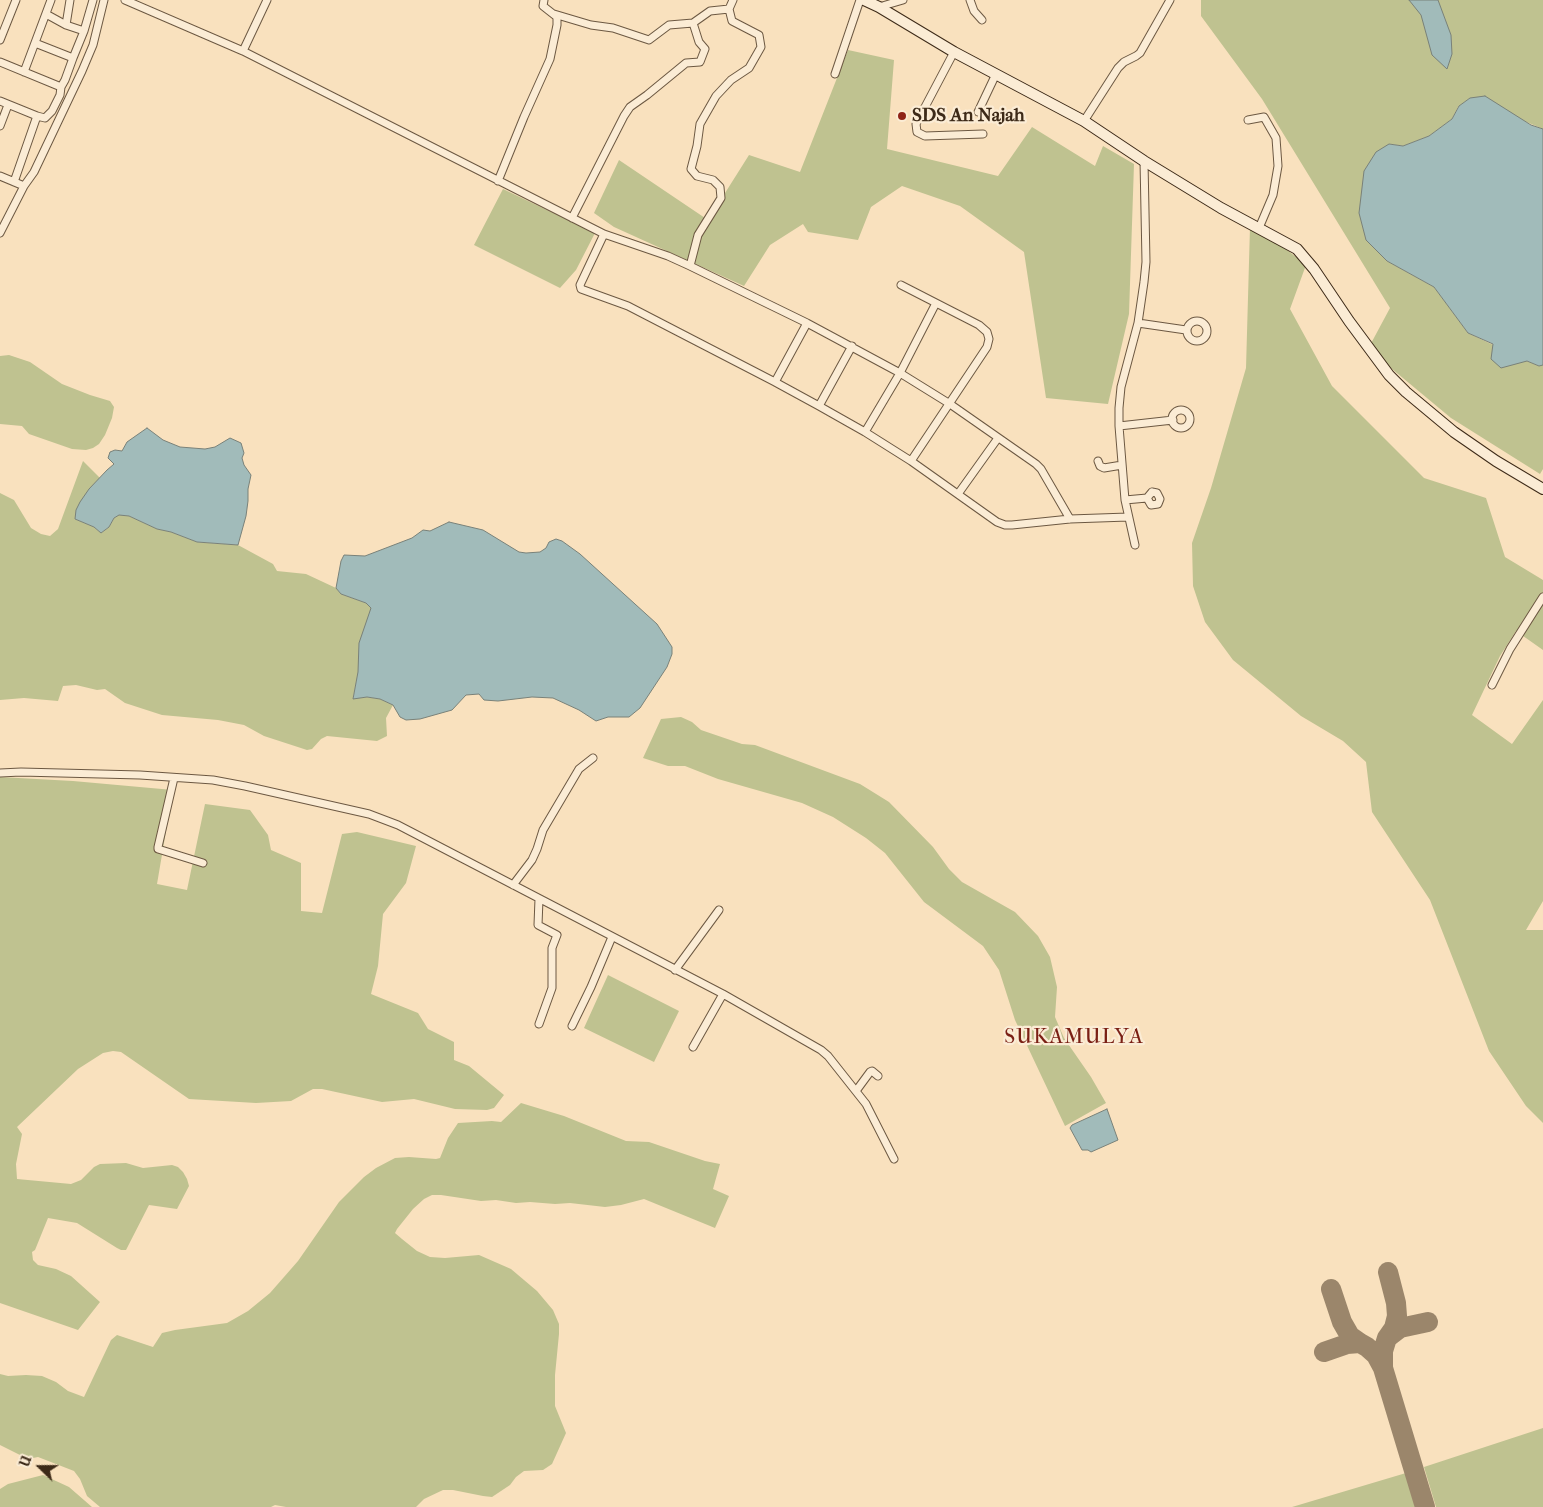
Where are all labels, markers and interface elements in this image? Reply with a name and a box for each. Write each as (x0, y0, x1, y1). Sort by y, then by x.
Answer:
place label: SDS An Najah (912, 105, 1025, 127)
marker: SDS An Najah (896, 110, 908, 122)
district label: SUKAMULYA (1003, 1025, 1145, 1051)
north arrow (15, 1442, 65, 1492)
text: U (16, 1453, 36, 1469)

